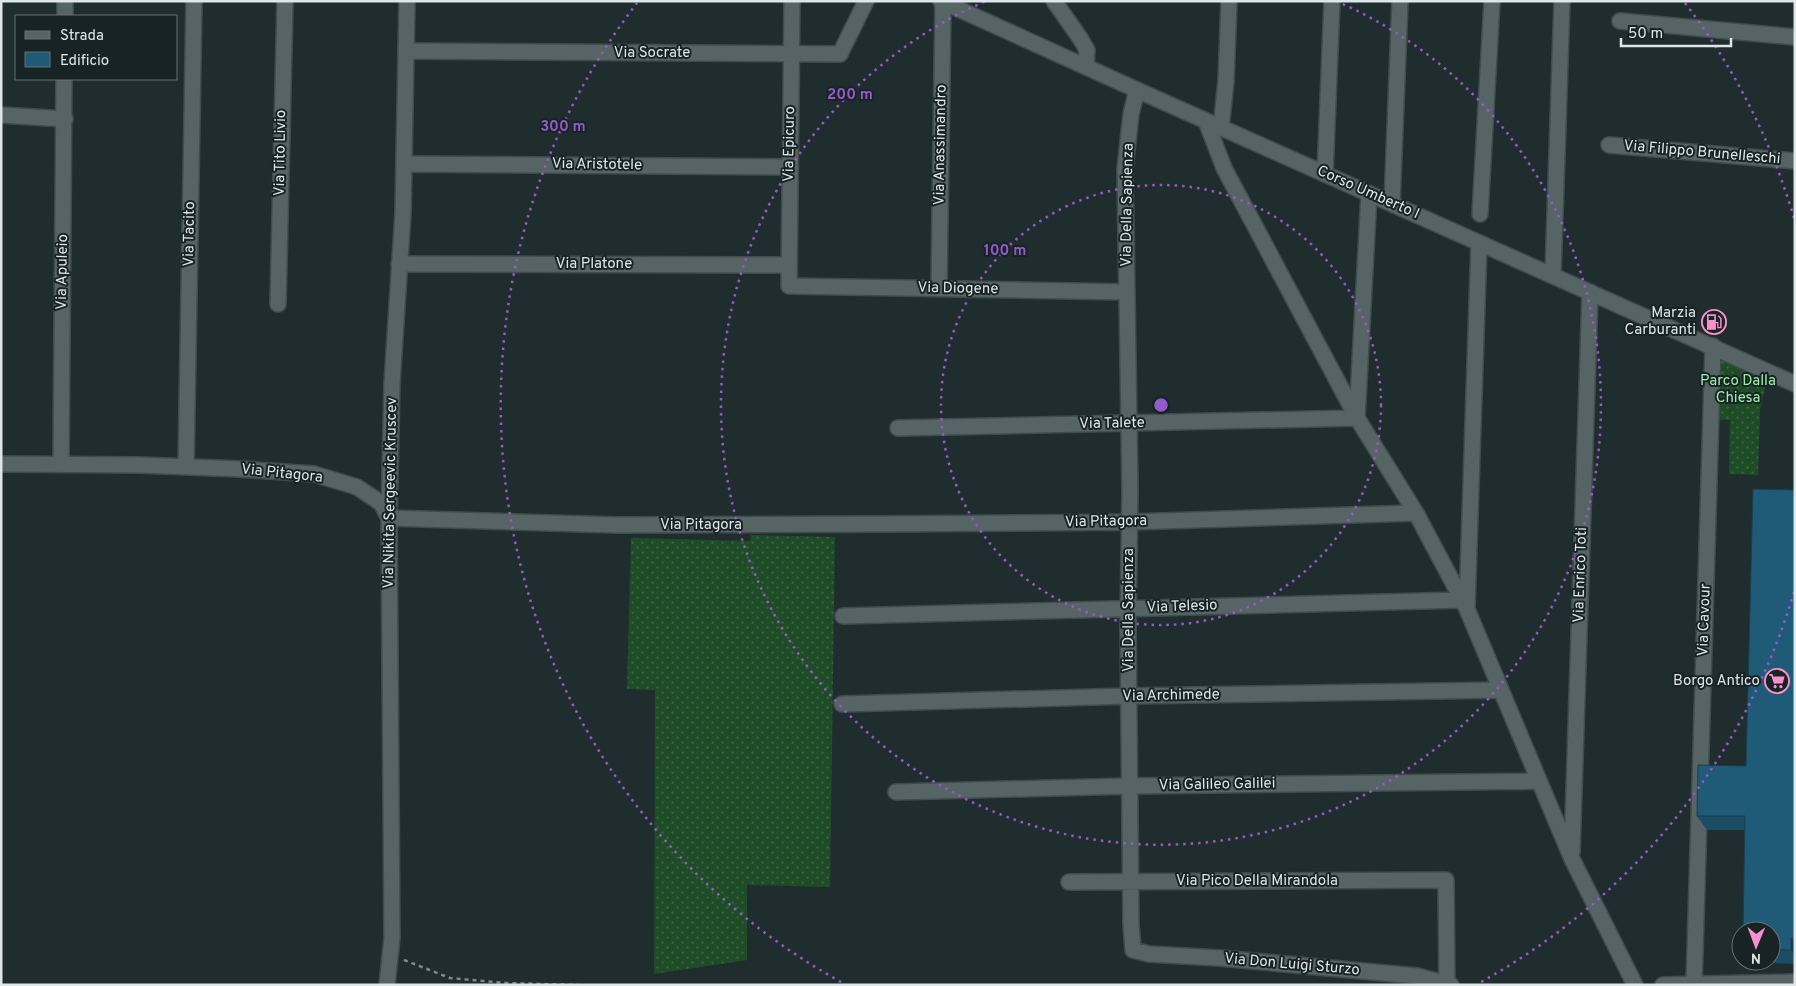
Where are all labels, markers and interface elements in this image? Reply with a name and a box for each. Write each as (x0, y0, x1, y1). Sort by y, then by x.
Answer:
legend (15, 15, 178, 80)
scale bar (1621, 15, 1731, 47)
text: 50 m (1628, 25, 1663, 44)
text: Strada (60, 27, 104, 46)
street label: Via Socrate (614, 44, 690, 63)
text: Edificio (60, 52, 109, 71)
street label: Via Anassimandro (930, 84, 952, 206)
text: 200 m (827, 86, 873, 105)
street label: Via Epicuro (780, 106, 800, 182)
street label: Via Tito Livio (271, 110, 291, 196)
text: 300 m (540, 118, 586, 137)
street label: Via Filippo Brunelleschi (1623, 137, 1781, 169)
street label: Via Della Sapienza (1117, 143, 1139, 267)
street label: Via Aristotele (552, 155, 642, 175)
street label: Corso Umberto I (1314, 162, 1422, 224)
street label: Via Tacito (180, 201, 200, 267)
street label: Via Apuleio (53, 234, 73, 310)
text: 100 m (984, 242, 1026, 261)
street label: Via Platone (556, 255, 632, 274)
street label: Via Diogene (917, 279, 999, 299)
place label: Marzia Carburanti (1624, 304, 1696, 340)
fuel station icon: Marzia Carburanti (1701, 309, 1727, 335)
park label: Parco Dalla Chiesa (1700, 372, 1776, 408)
centre of rings (1152, 396, 1170, 414)
street label: Via Nikita Sergeevic Kruscev (380, 397, 402, 589)
street label: Via Talete (1079, 414, 1145, 434)
street label: Via Pitagora (240, 460, 324, 488)
street label: Via Pitagora (1065, 512, 1147, 532)
street label: Via Pitagora (660, 516, 742, 535)
street label: Via Enrico Toti (1570, 527, 1592, 623)
street label: Via Della Sapienza (1120, 548, 1139, 672)
street label: Via Cavour (1694, 583, 1716, 657)
street label: Via Telesio (1146, 596, 1218, 618)
supermarket icon: Borgo Antico (1764, 668, 1790, 694)
place label: Borgo Antico (1673, 672, 1760, 691)
street label: Via Archimede (1122, 686, 1220, 706)
street label: Via Galileo Galilei (1158, 774, 1276, 796)
street label: Via Pico Della Mirandola (1176, 872, 1338, 891)
north arrow (1731, 921, 1781, 971)
text: N (1751, 949, 1761, 966)
street label: Via Don Luigi Sturzo (1223, 950, 1361, 980)

